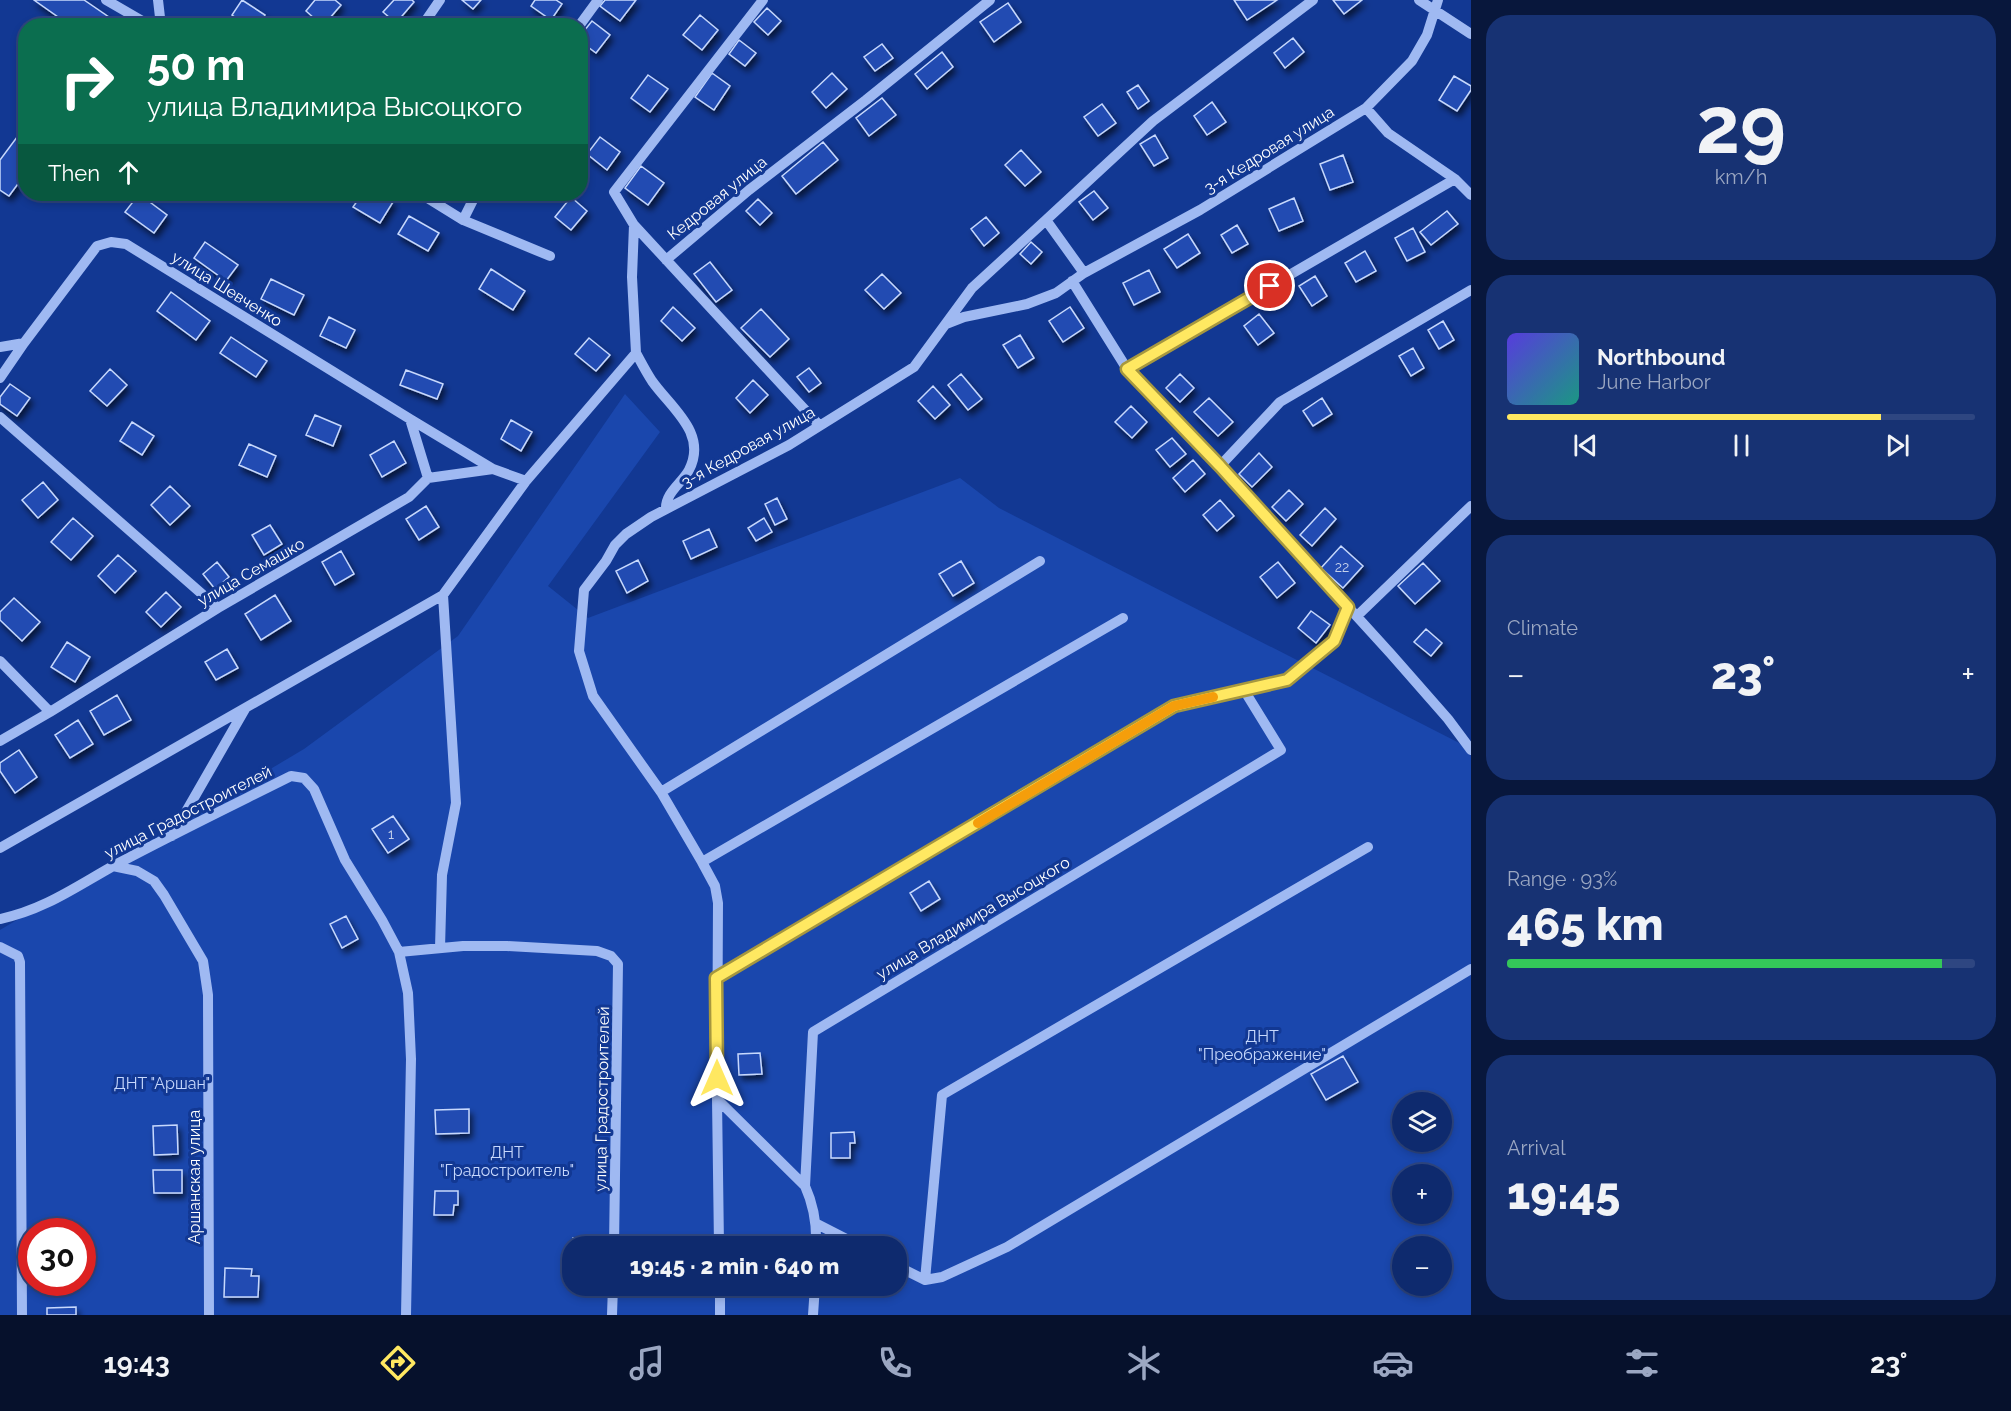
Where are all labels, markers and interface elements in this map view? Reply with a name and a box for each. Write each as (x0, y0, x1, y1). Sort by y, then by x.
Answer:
text: 50 m (147, 41, 245, 90)
icon: right (48, 42, 126, 120)
text: 29 (1696, 80, 1786, 171)
text: улица Владимира Высоцкого (147, 91, 522, 122)
street label: 3-я Кедровая улица (1200, 102, 1338, 198)
street label: Кедровая улица (664, 152, 770, 244)
icon: ahead (112, 156, 145, 189)
text: Then (48, 160, 100, 186)
text: km/h (1715, 165, 1767, 189)
street label: улица Шевченко (168, 247, 286, 331)
pin (1244, 260, 1295, 311)
icon: arrive (1253, 269, 1286, 302)
text: Northbound (1597, 344, 1726, 370)
text: June Harbor (1597, 370, 1711, 394)
street label: 3-я Кедровая улица (678, 402, 818, 492)
icon: previous (1569, 429, 1602, 462)
icon: pause (1725, 429, 1758, 462)
icon: next (1881, 429, 1914, 462)
street label: улица Семашко (194, 534, 308, 610)
house number: 22 (1335, 559, 1349, 575)
text: Climate (1507, 616, 1578, 640)
text: 23° (1711, 647, 1775, 700)
text: − (1507, 655, 1525, 694)
text: + (1961, 655, 1975, 694)
street label: улица Градостроителей (101, 761, 275, 863)
house number: 1 (388, 826, 394, 842)
street label: улица Владимира Высоцкого (873, 853, 1073, 983)
text: Range · 93% (1507, 867, 1617, 891)
text: 465 km (1507, 898, 1664, 951)
street label: улица Градостроителей (591, 1006, 613, 1192)
park label: ДНТ "Преображение" (1198, 1027, 1326, 1064)
position arrow (685, 1046, 749, 1110)
park label: ДНТ "Аршан" (114, 1074, 210, 1093)
map controls (1392, 1092, 1452, 1296)
button: layers (1392, 1092, 1452, 1152)
street label: Аршанская улица (185, 1110, 204, 1244)
text: Arrival (1507, 1136, 1566, 1160)
park label: ДНТ "Градостроитель" (440, 1143, 574, 1180)
button: + (1392, 1164, 1452, 1224)
text: 19:45 (1507, 1167, 1620, 1220)
speed limit sign: 30 (18, 1218, 96, 1296)
button: − (1392, 1236, 1452, 1296)
text: 19:45 · 2 min · 640 m (630, 1253, 839, 1279)
icon: directions (377, 1342, 419, 1384)
icon: music (626, 1342, 668, 1384)
icon: phone (874, 1342, 916, 1384)
icon: climate (1123, 1342, 1165, 1384)
icon: car (1372, 1342, 1414, 1384)
icon: filters (1621, 1342, 1663, 1384)
text: 19:43 (103, 1348, 170, 1379)
text: 23° (1870, 1348, 1908, 1379)

